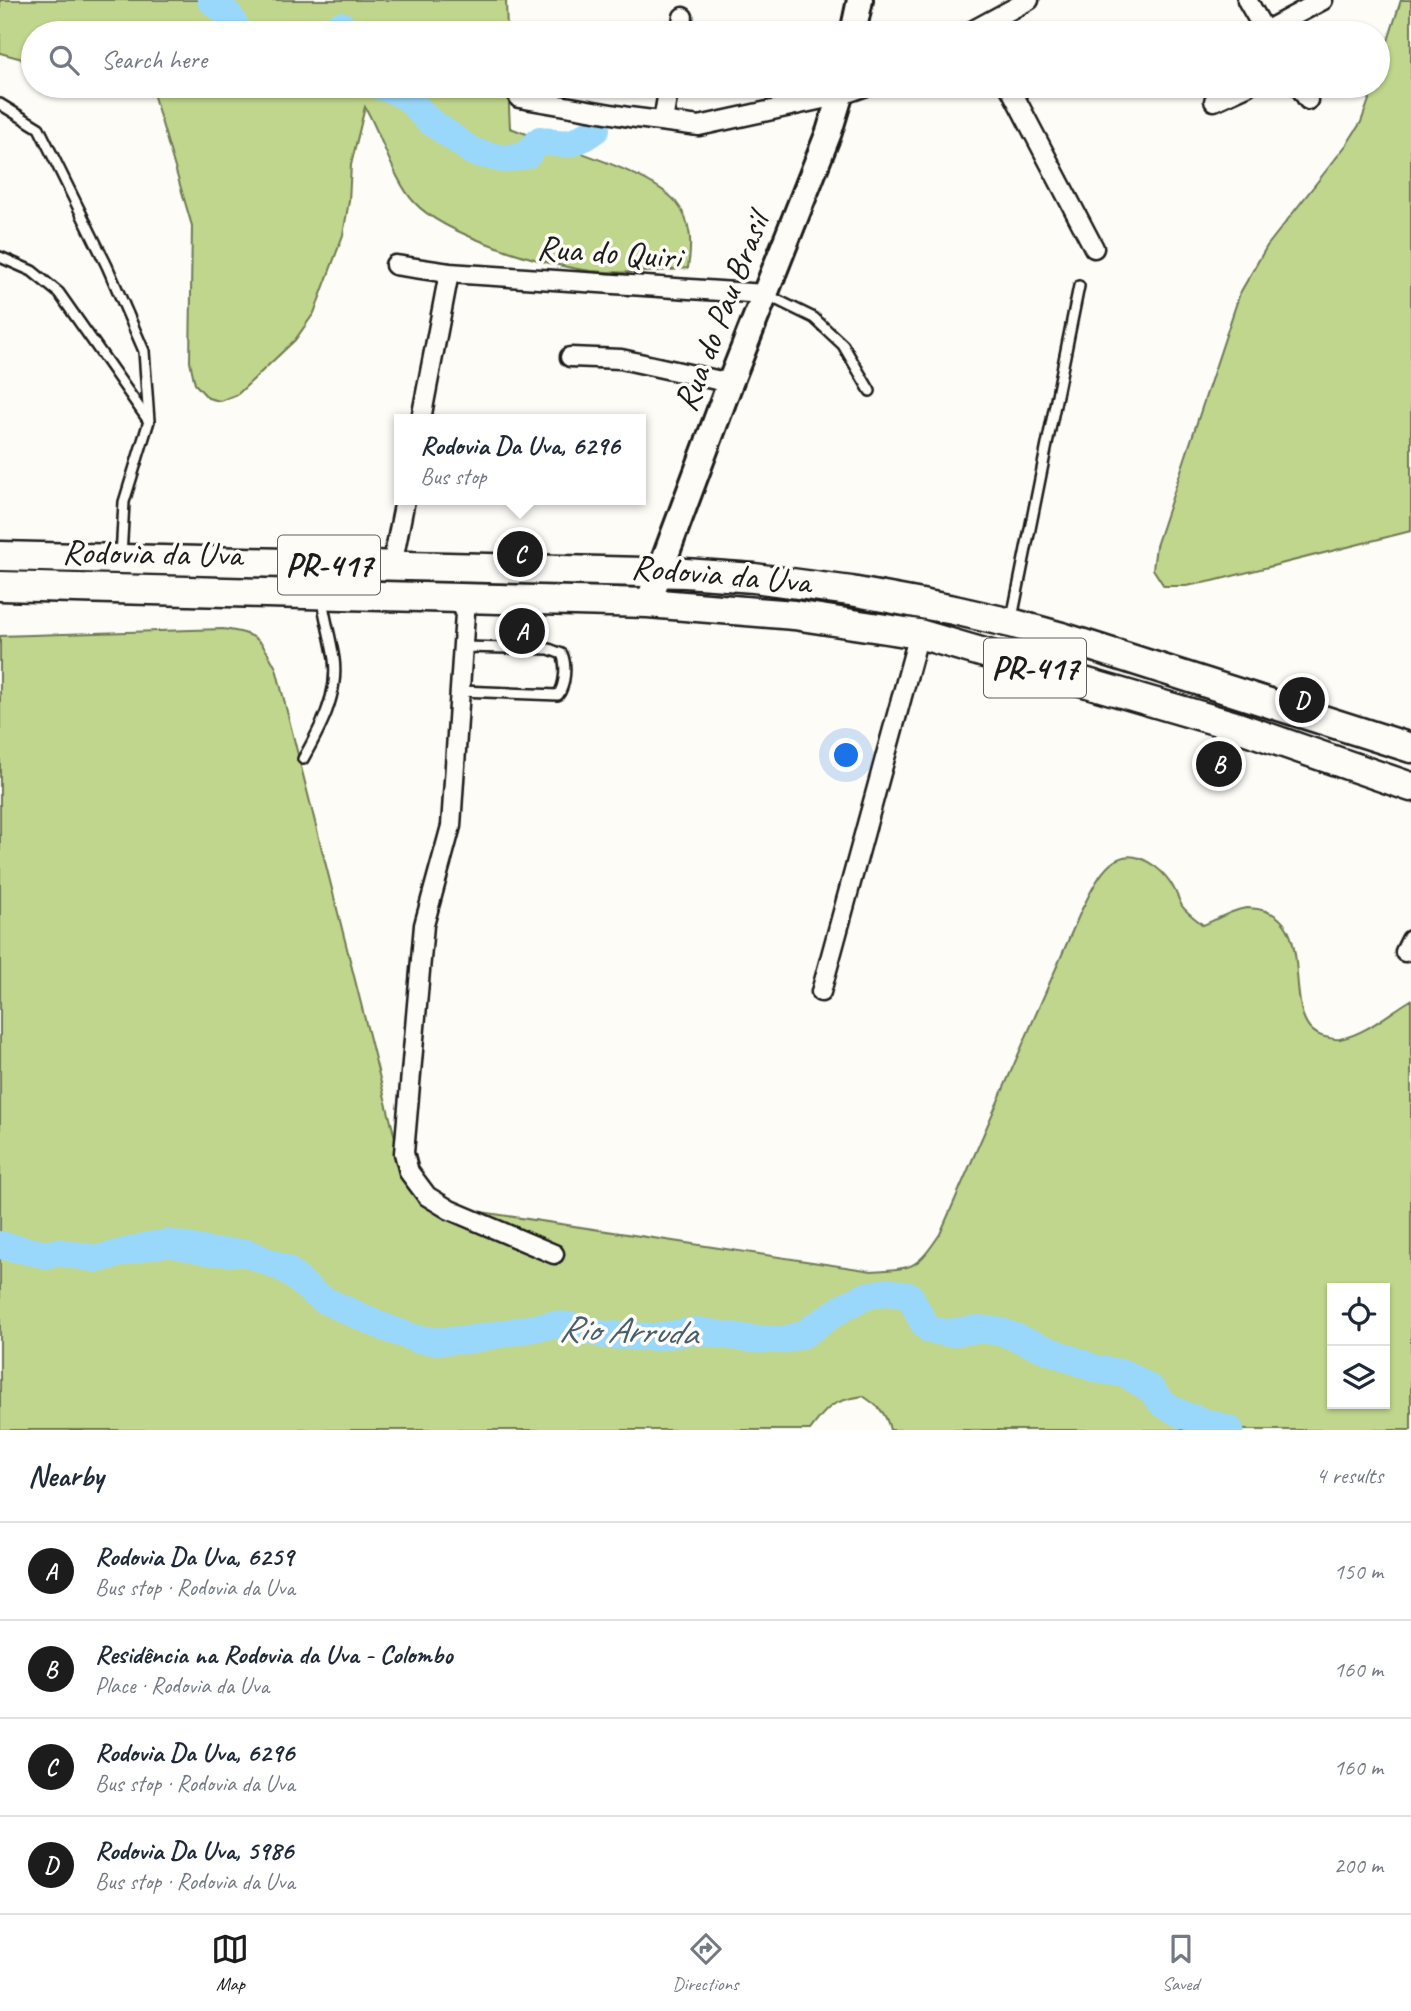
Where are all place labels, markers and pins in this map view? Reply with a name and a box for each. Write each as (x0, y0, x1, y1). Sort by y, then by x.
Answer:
pin: C (497, 528, 543, 580)
pin: A (499, 605, 545, 657)
pin: D (1279, 674, 1325, 726)
pin: B (1196, 738, 1242, 790)

